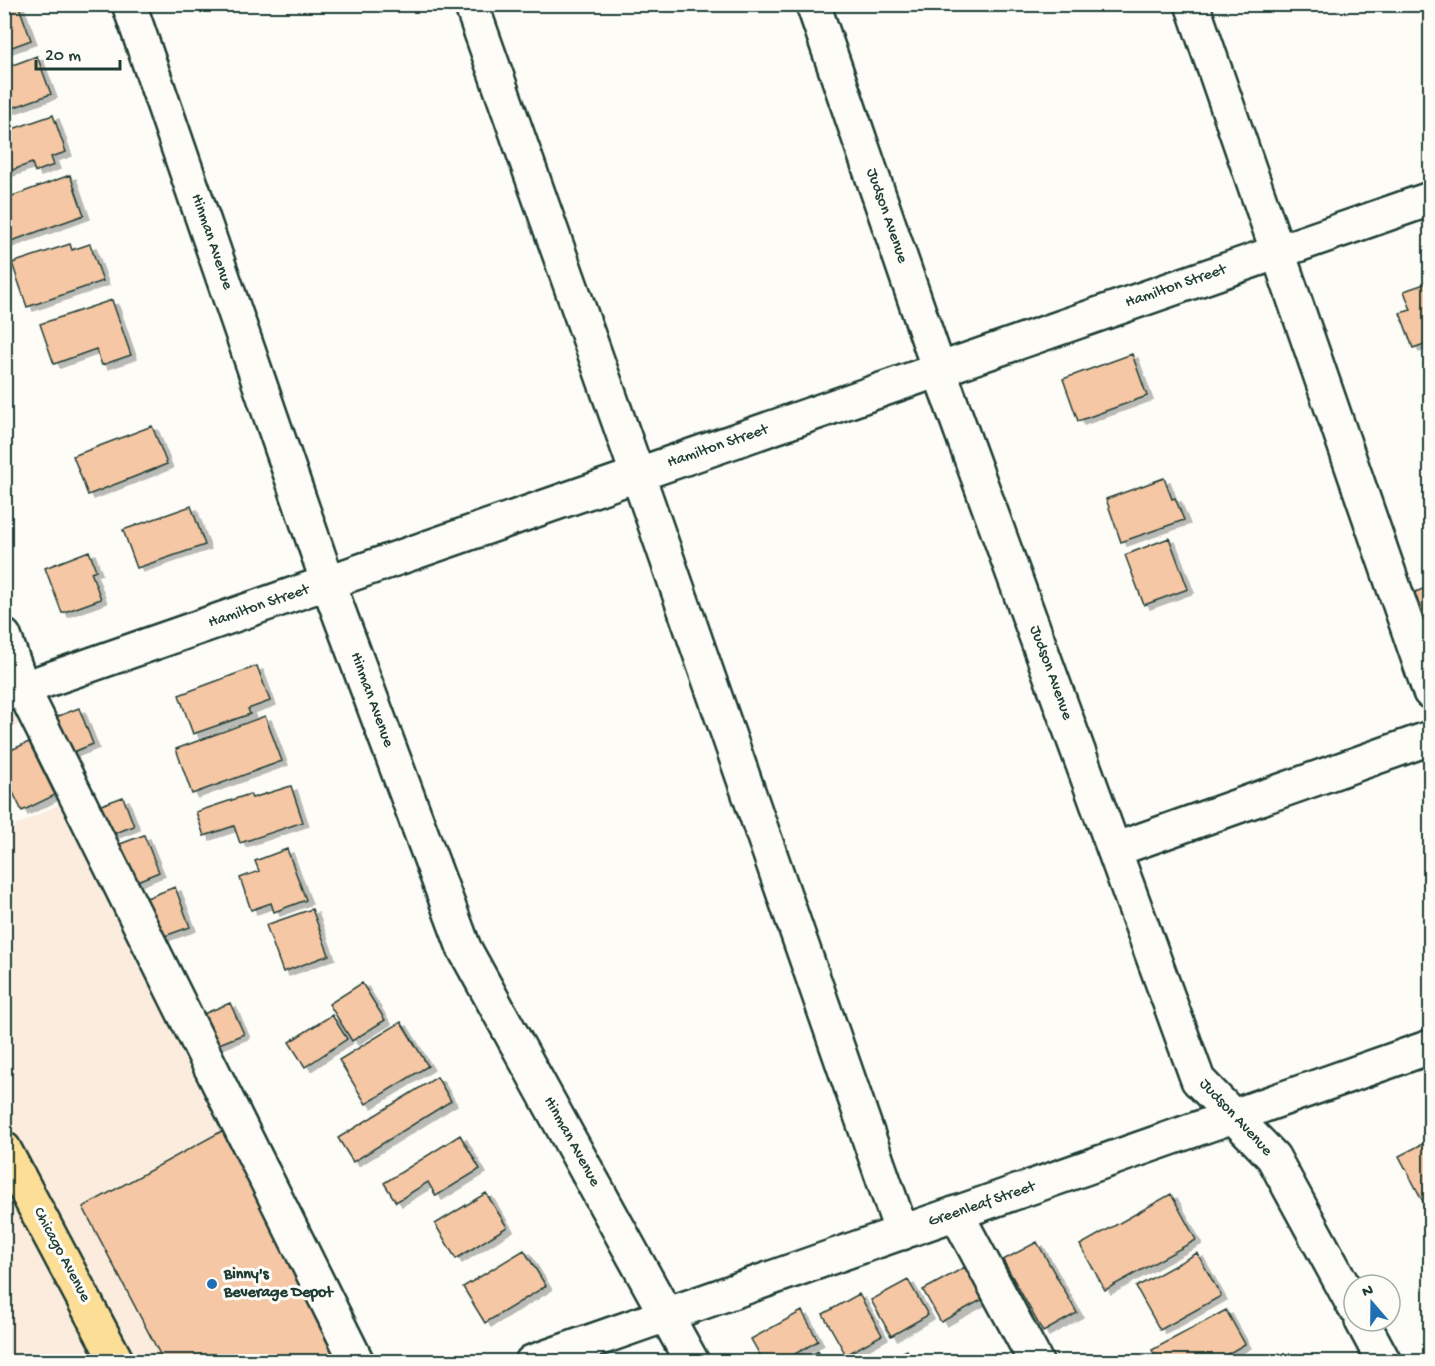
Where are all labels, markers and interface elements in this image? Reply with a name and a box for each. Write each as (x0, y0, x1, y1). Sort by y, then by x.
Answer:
scale bar (36, 33, 120, 71)
text: 20 m (45, 46, 81, 67)
street label: Judson Avenue (861, 166, 911, 267)
street label: Hinman Avenue (186, 192, 236, 293)
street label: Hamilton Street (1123, 260, 1230, 313)
street label: Hamilton Street (665, 420, 772, 473)
street label: Hamilton Street (206, 580, 313, 633)
street label: Judson Avenue (1024, 623, 1076, 723)
street label: Hinman Avenue (345, 650, 397, 751)
street label: Judson Avenue (1194, 1075, 1276, 1161)
street label: Hinman Avenue (538, 1094, 604, 1191)
street label: Greenleaf Street (926, 1177, 1039, 1232)
street label: Chicago Avenue (28, 1204, 94, 1306)
place label: Binny's Beverage Depot (223, 1266, 334, 1303)
north arrow (1342, 1273, 1402, 1333)
marker: Binny's Beverage Depot (205, 1277, 219, 1291)
text: N (1360, 1281, 1377, 1303)

